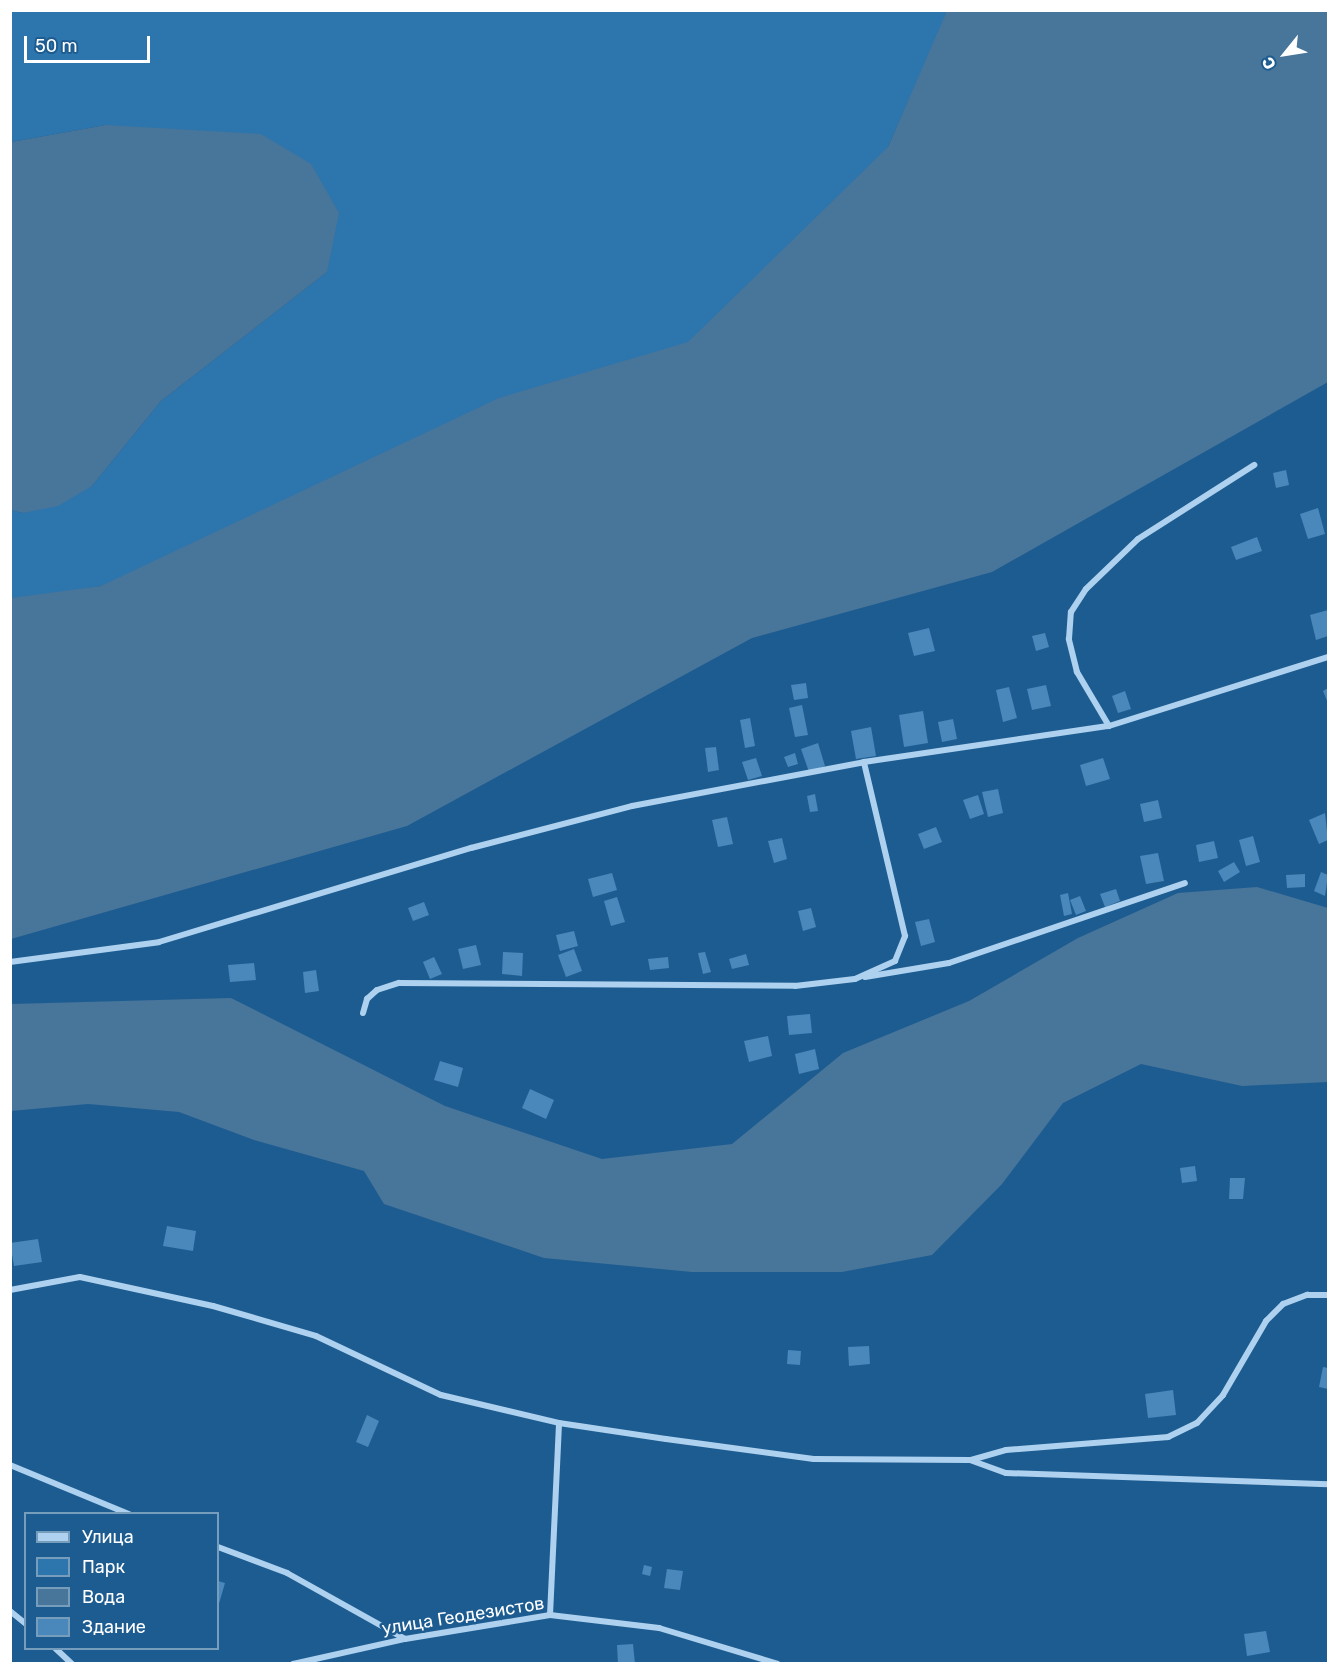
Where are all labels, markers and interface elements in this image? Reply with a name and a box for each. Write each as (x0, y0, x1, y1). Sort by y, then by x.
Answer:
scale bar (27, 24, 153, 62)
north arrow (1255, 24, 1315, 84)
text: 50 m (35, 35, 78, 57)
text: С (1258, 54, 1280, 73)
legend (24, 1512, 219, 1650)
text: Улица (82, 1526, 134, 1548)
text: Парк (82, 1556, 125, 1578)
text: Вода (82, 1586, 125, 1608)
street label: улица Геодезистов (380, 1592, 546, 1640)
text: Здание (82, 1616, 146, 1638)

